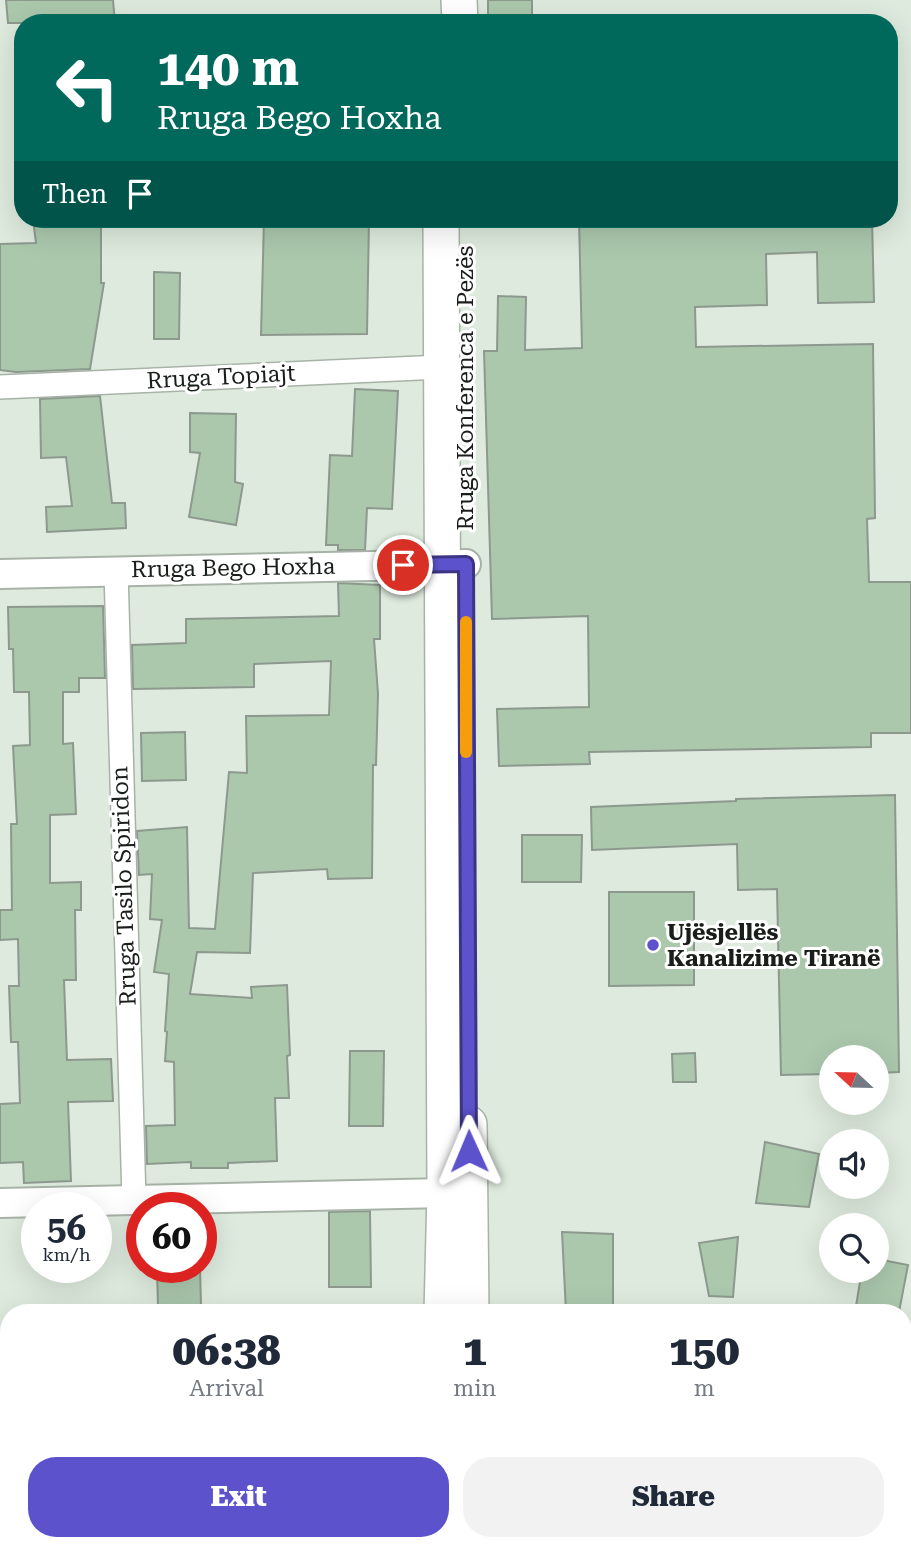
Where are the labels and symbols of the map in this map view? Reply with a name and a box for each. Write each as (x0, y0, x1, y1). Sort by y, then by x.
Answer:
street label: Rruga Konferenca e Pezës (452, 245, 479, 530)
street label: Rruga Topiajt (146, 360, 297, 394)
pin (373, 535, 433, 595)
street label: Rruga Bego Hoxha (131, 553, 336, 583)
street label: Rruga Tasilo Spiridon (106, 766, 142, 1006)
place label: Ujësjellës Kanalizime Tiranë (667, 919, 881, 972)
marker: Ujësjellës Kanalizime Tiranë (645, 937, 661, 953)
north arrow (819, 1045, 889, 1115)
position arrow (432, 1114, 506, 1188)
speed limit sign: 60 (126, 1192, 217, 1283)

